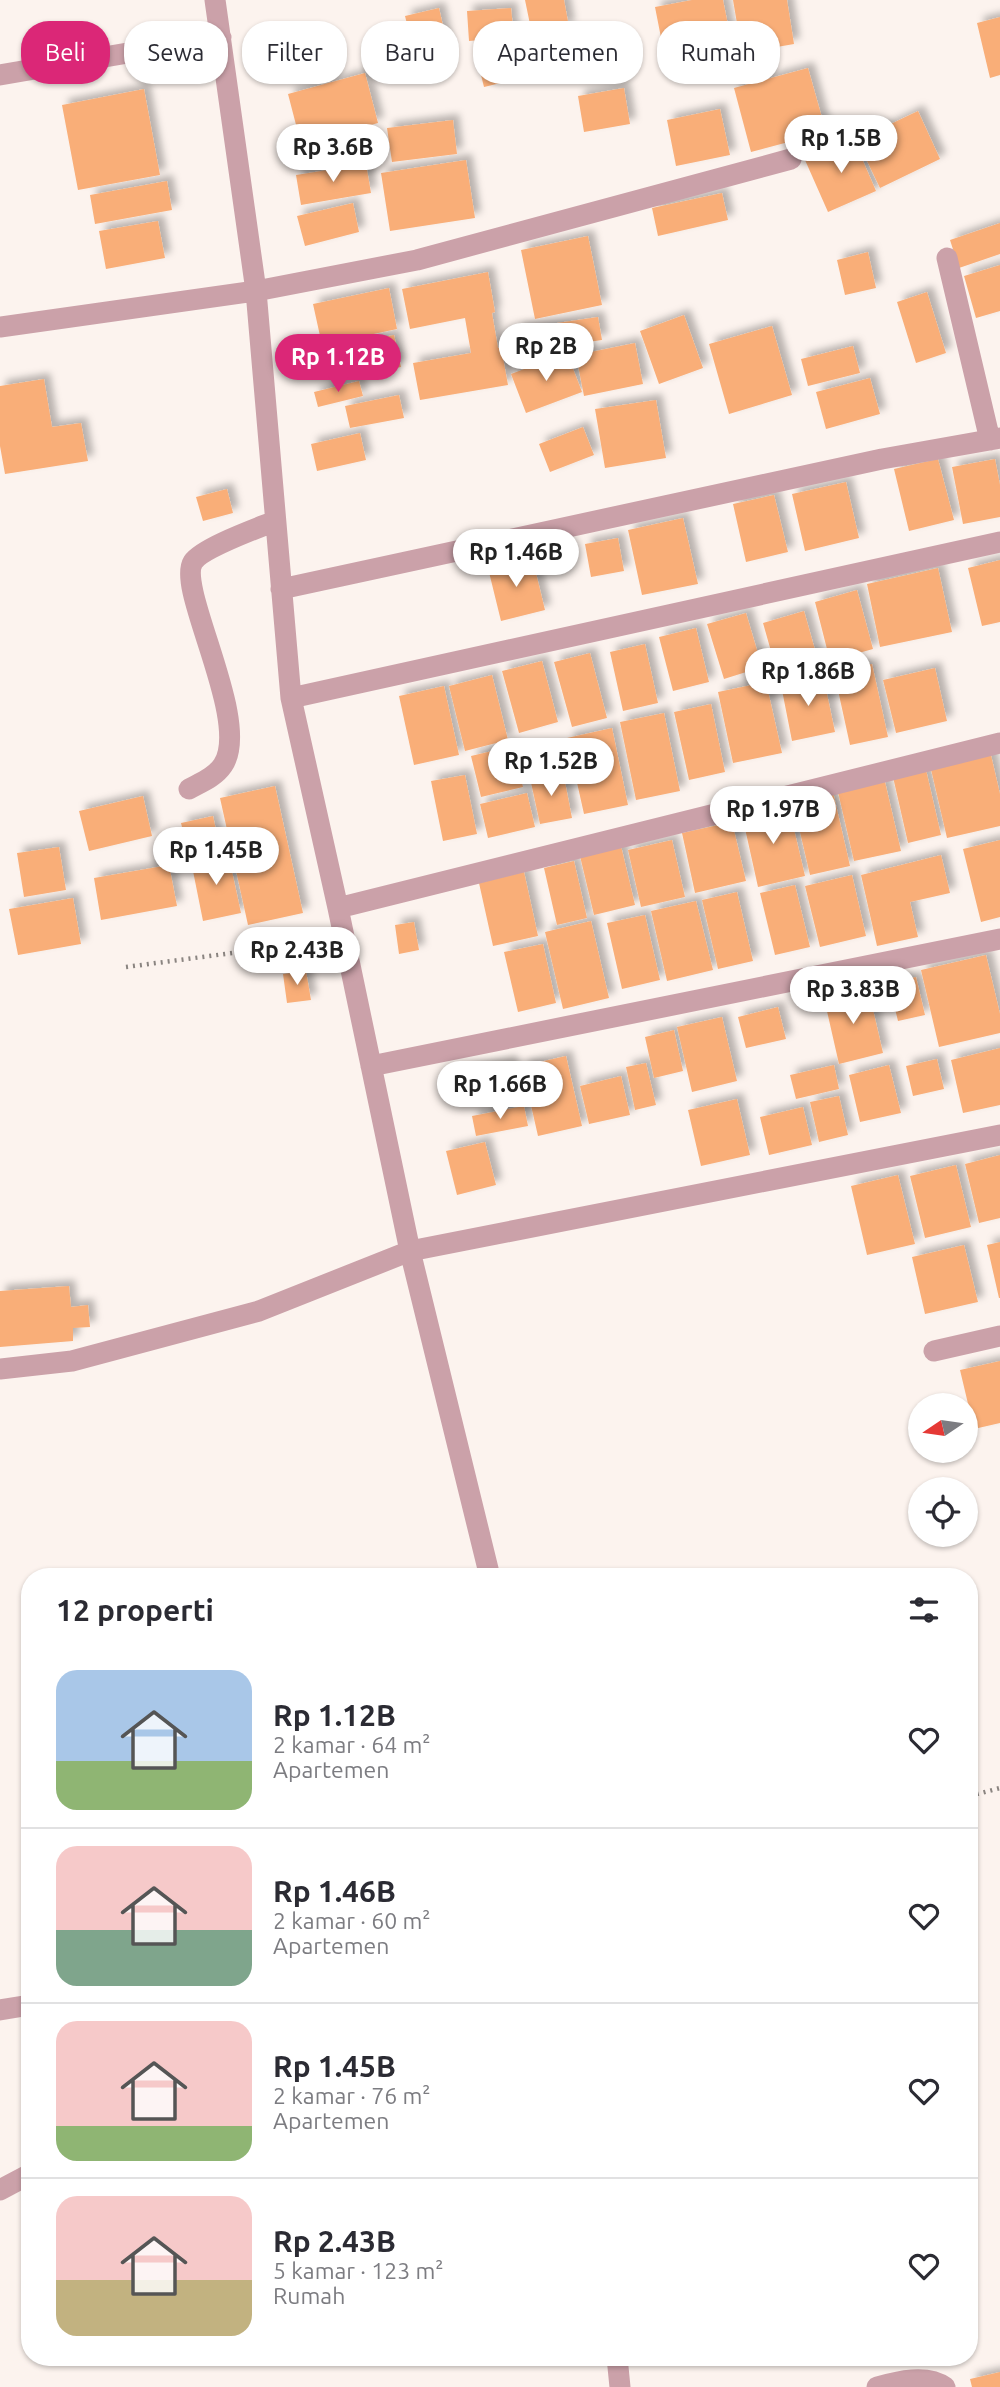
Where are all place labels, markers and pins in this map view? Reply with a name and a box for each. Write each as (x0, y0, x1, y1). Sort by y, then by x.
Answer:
pin: Rp 1.5B (776, 116, 906, 175)
pin: Rp 3.6B (268, 124, 398, 184)
pin: Rp 2B (497, 324, 595, 383)
pin: Rp 1.12B (266, 334, 410, 394)
pin: Rp 1.46B (444, 530, 588, 589)
pin: Rp 1.86B (736, 648, 880, 708)
pin: Rp 1.52B (479, 738, 623, 798)
pin: Rp 1.97B (701, 786, 845, 846)
pin: Rp 1.45B (144, 828, 288, 887)
pin: Rp 2.43B (225, 928, 369, 987)
pin: Rp 3.83B (781, 967, 925, 1026)
pin: Rp 1.66B (428, 1062, 572, 1121)

